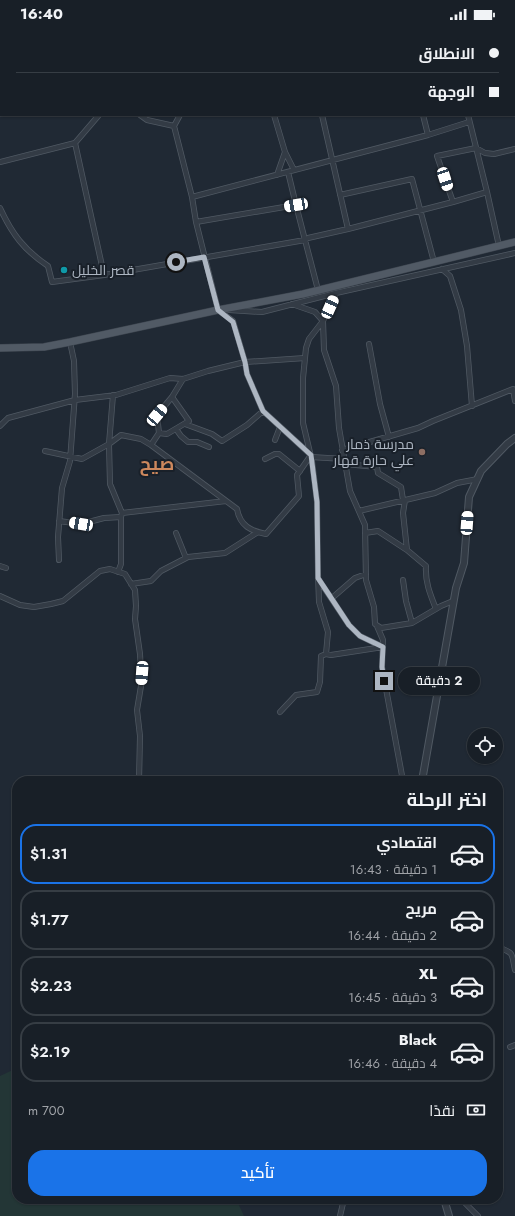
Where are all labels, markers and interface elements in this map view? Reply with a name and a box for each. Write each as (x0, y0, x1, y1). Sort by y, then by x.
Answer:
text: 16:40 (20, 3, 63, 25)
text: الانطلاق (419, 43, 475, 65)
text: الوجهة (428, 81, 475, 103)
car (436, 166, 454, 192)
car (283, 197, 309, 213)
route start (167, 253, 185, 271)
place label: قصر الخليل (72, 260, 135, 280)
marker: قصر الخليل (59, 265, 69, 275)
car (320, 294, 340, 320)
car (145, 402, 169, 428)
place label: مدرسة ذمار علي حارة قهار (332, 434, 414, 472)
marker: مدرسة ذمار علي حارة قهار (417, 447, 427, 457)
district label: صيح (140, 451, 174, 477)
car (460, 511, 474, 535)
car (68, 516, 94, 532)
car (135, 661, 149, 685)
callout: 2 دقيقة (398, 667, 480, 695)
text: 2 دقيقة (416, 671, 462, 690)
route end (375, 672, 393, 690)
map controls (467, 728, 503, 764)
button: locate (467, 728, 503, 764)
text: اختر الرحلة (407, 787, 487, 813)
text: اقتصادي (377, 832, 437, 854)
icon: car (449, 836, 485, 872)
text: $1.31 (30, 843, 68, 865)
text: 1 دقيقة · 16:43 (350, 860, 437, 879)
text: مريح (405, 898, 437, 920)
icon: car (449, 902, 485, 938)
text: $1.77 (30, 909, 69, 931)
text: 2 دقيقة · 16:44 (348, 926, 437, 945)
text: XL (419, 963, 437, 985)
icon: car (449, 968, 485, 1004)
text: $2.23 (30, 975, 72, 997)
text: 3 دقيقة · 16:45 (348, 988, 437, 1007)
text: Black (399, 1029, 437, 1051)
icon: car (449, 1034, 485, 1070)
text: $2.19 (30, 1041, 70, 1063)
text: 4 دقيقة · 16:46 (348, 1054, 437, 1073)
icon: cash (465, 1099, 487, 1121)
text: نقدًا (429, 1100, 455, 1122)
text: 700 m (28, 1101, 64, 1120)
button: تأكيد (28, 1150, 487, 1196)

